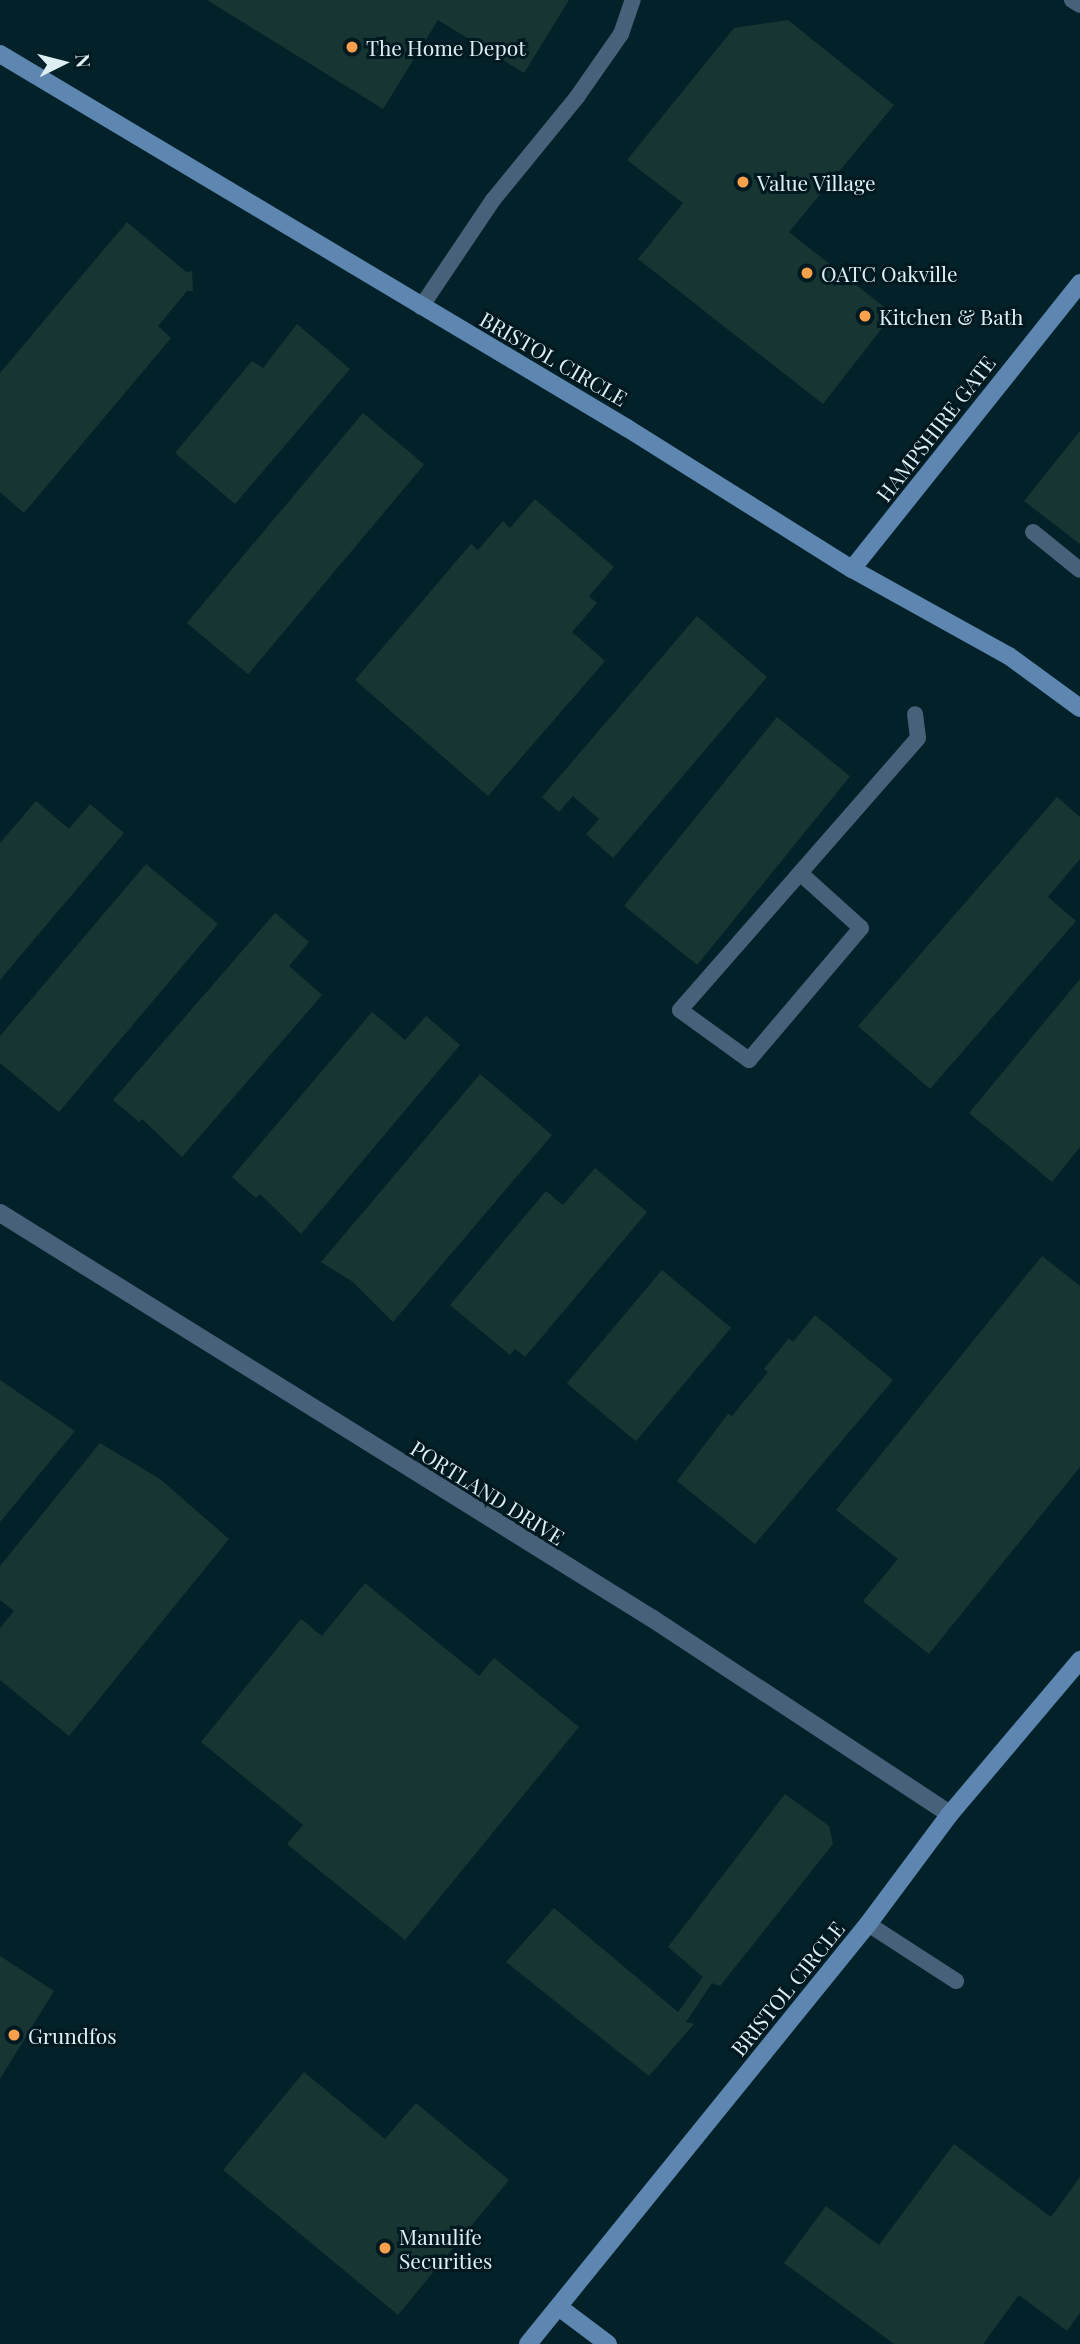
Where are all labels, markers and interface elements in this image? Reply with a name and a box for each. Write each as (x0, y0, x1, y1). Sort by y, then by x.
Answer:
north arrow (28, 28, 98, 98)
place label: The Home Depot (366, 34, 526, 60)
marker: The Home Depot (344, 39, 360, 55)
text: N (70, 53, 98, 69)
place label: Value Village (757, 169, 876, 195)
marker: Value Village (735, 174, 751, 190)
place label: OATC Oakville (821, 260, 958, 286)
marker: OATC Oakville (799, 265, 815, 281)
place label: Kitchen & Bath (879, 303, 1023, 329)
street label: BRISTOL CIRCLE (476, 306, 632, 410)
marker: Kitchen & Bath (857, 308, 873, 324)
street label: HAMPSHIRE GATE (870, 350, 1000, 506)
street label: PORTLAND DRIVE (407, 1435, 569, 1549)
street label: BRISTOL CIRCLE (725, 1916, 849, 2060)
place label: Grundfos (28, 2022, 117, 2048)
marker: Grundfos (6, 2027, 22, 2043)
place label: Manulife Securities (399, 2223, 492, 2273)
marker: Manulife Securities (377, 2240, 393, 2256)

